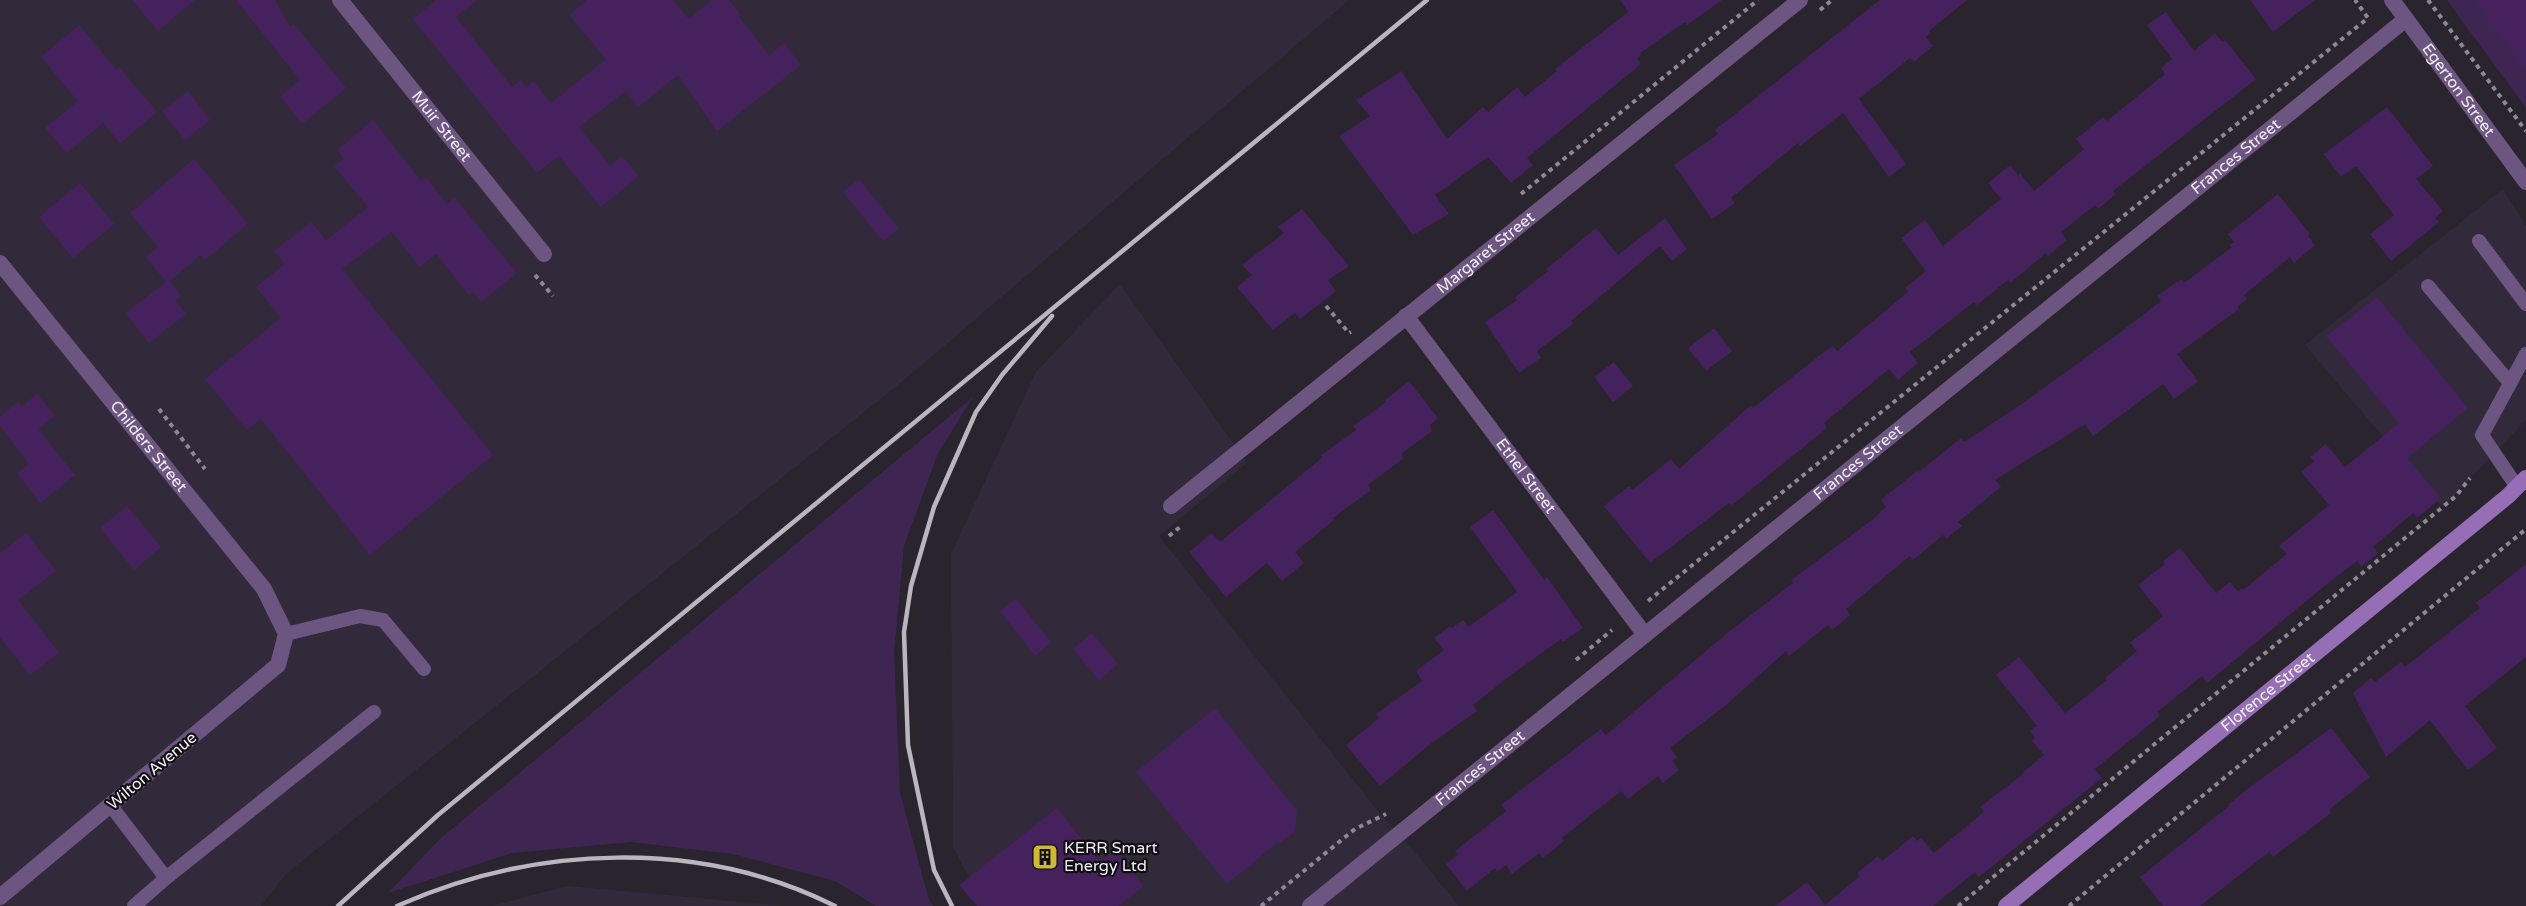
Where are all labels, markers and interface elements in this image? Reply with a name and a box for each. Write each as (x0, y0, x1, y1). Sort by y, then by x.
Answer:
street label: Egerton Street (2418, 40, 2499, 141)
street label: Muir Street (407, 87, 476, 166)
street label: Frances Street (2187, 115, 2285, 199)
street label: Margaret Street (1433, 207, 1539, 298)
street label: Childers Street (106, 397, 191, 496)
street label: Frances Street (1809, 420, 1907, 505)
street label: Ethel Street (1491, 435, 1561, 518)
street label: Florence Street (2217, 648, 2319, 736)
street label: Frances Street (1431, 726, 1529, 810)
street label: Wilton Avenue (103, 728, 201, 814)
place label: KERR Smart Energy Ltd (1064, 838, 1158, 876)
building icon: KERR Smart Energy Ltd (1030, 842, 1060, 872)

